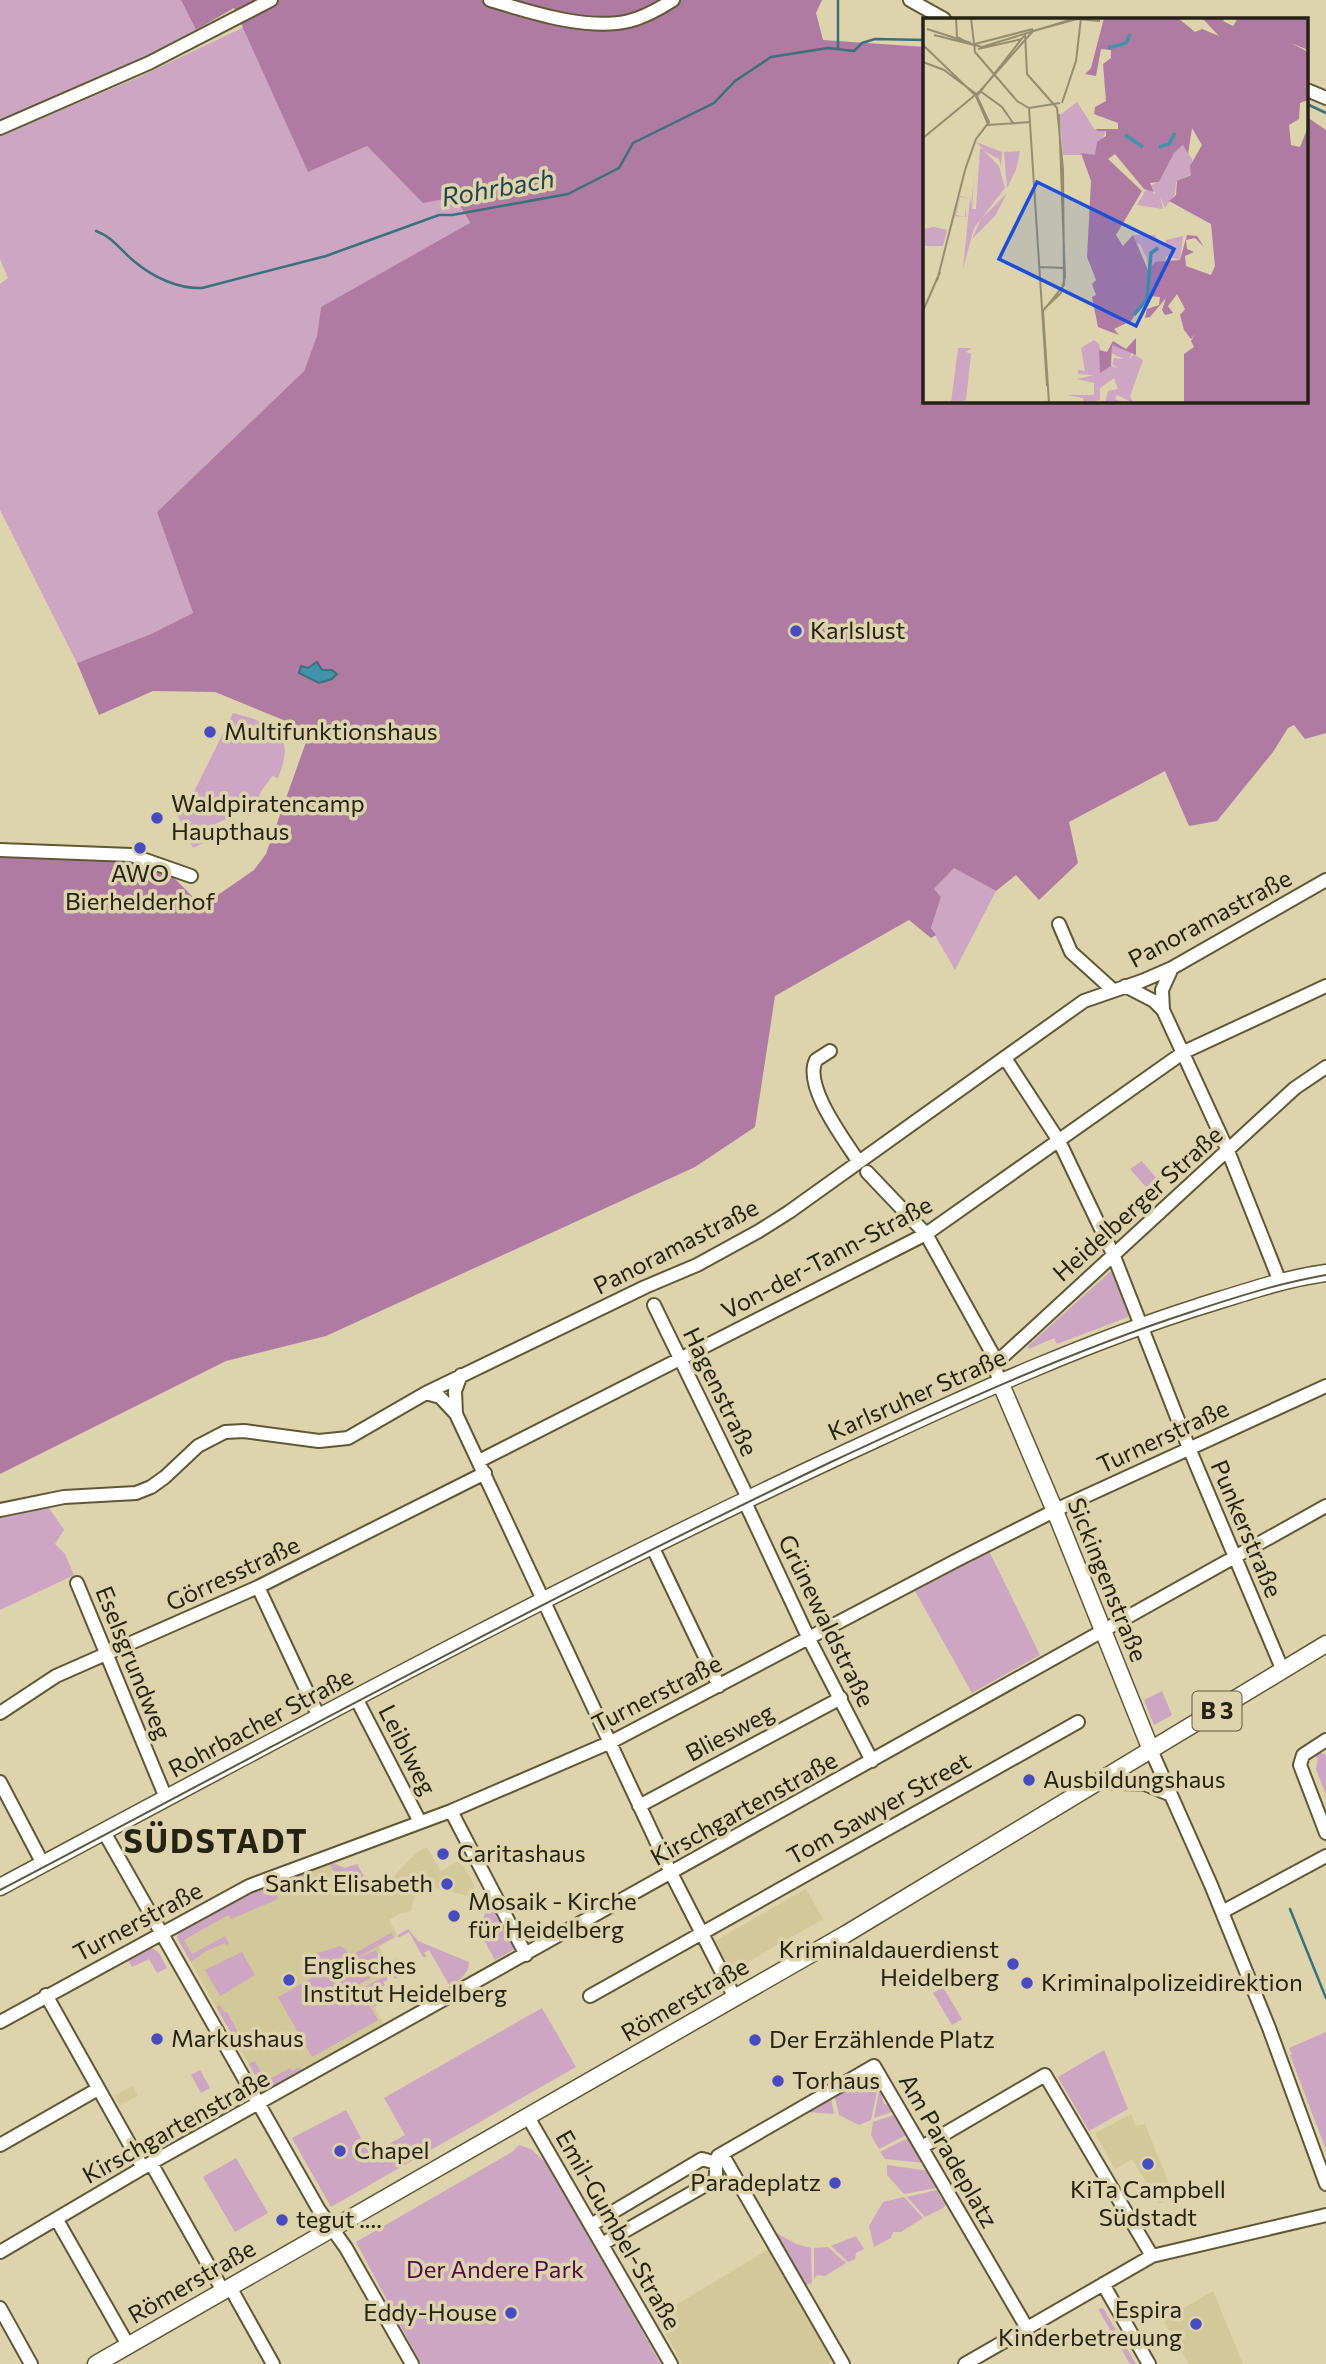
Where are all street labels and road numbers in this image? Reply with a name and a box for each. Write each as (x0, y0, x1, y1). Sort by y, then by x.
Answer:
street label: Panoramastraße (1123, 862, 1296, 973)
street label: Heidelberger Straße (1046, 1119, 1228, 1287)
street label: Von-der-Tann-Straße (716, 1189, 937, 1324)
street label: Panoramastraße (588, 1192, 762, 1300)
street label: Hagenstraße (678, 1322, 765, 1460)
street label: Karlsruher Straße (823, 1341, 1010, 1446)
street label: Turnerstraße (1092, 1393, 1233, 1479)
street label: Punkerstraße (1205, 1455, 1289, 1601)
street label: Sickingenstraße (1062, 1493, 1154, 1666)
street label: Görresstraße (161, 1529, 304, 1616)
street label: Grünewaldstraße (773, 1530, 882, 1711)
street label: Eselsgrundweg (90, 1582, 178, 1743)
street label: Turnerstraße (587, 1648, 726, 1738)
street label: Rohrbacher Straße (163, 1661, 358, 1783)
road number: B 3 (1192, 1692, 1242, 1730)
street label: Bliesweg (680, 1696, 778, 1767)
street label: Leiblweg (373, 1699, 443, 1799)
street label: Kirschgartenstraße (645, 1744, 842, 1871)
street label: Tom Sawyer Street (781, 1745, 975, 1870)
street label: Turnerstraße (68, 1875, 207, 1967)
street label: Römerstraße (615, 1951, 753, 2047)
street label: Kirschgartenstraße (77, 2062, 274, 2189)
street label: Am Paradeplatz (894, 2068, 1005, 2232)
street label: Emil-Gumbel-Straße (550, 2124, 688, 2334)
street label: Römerstraße (122, 2233, 260, 2329)

